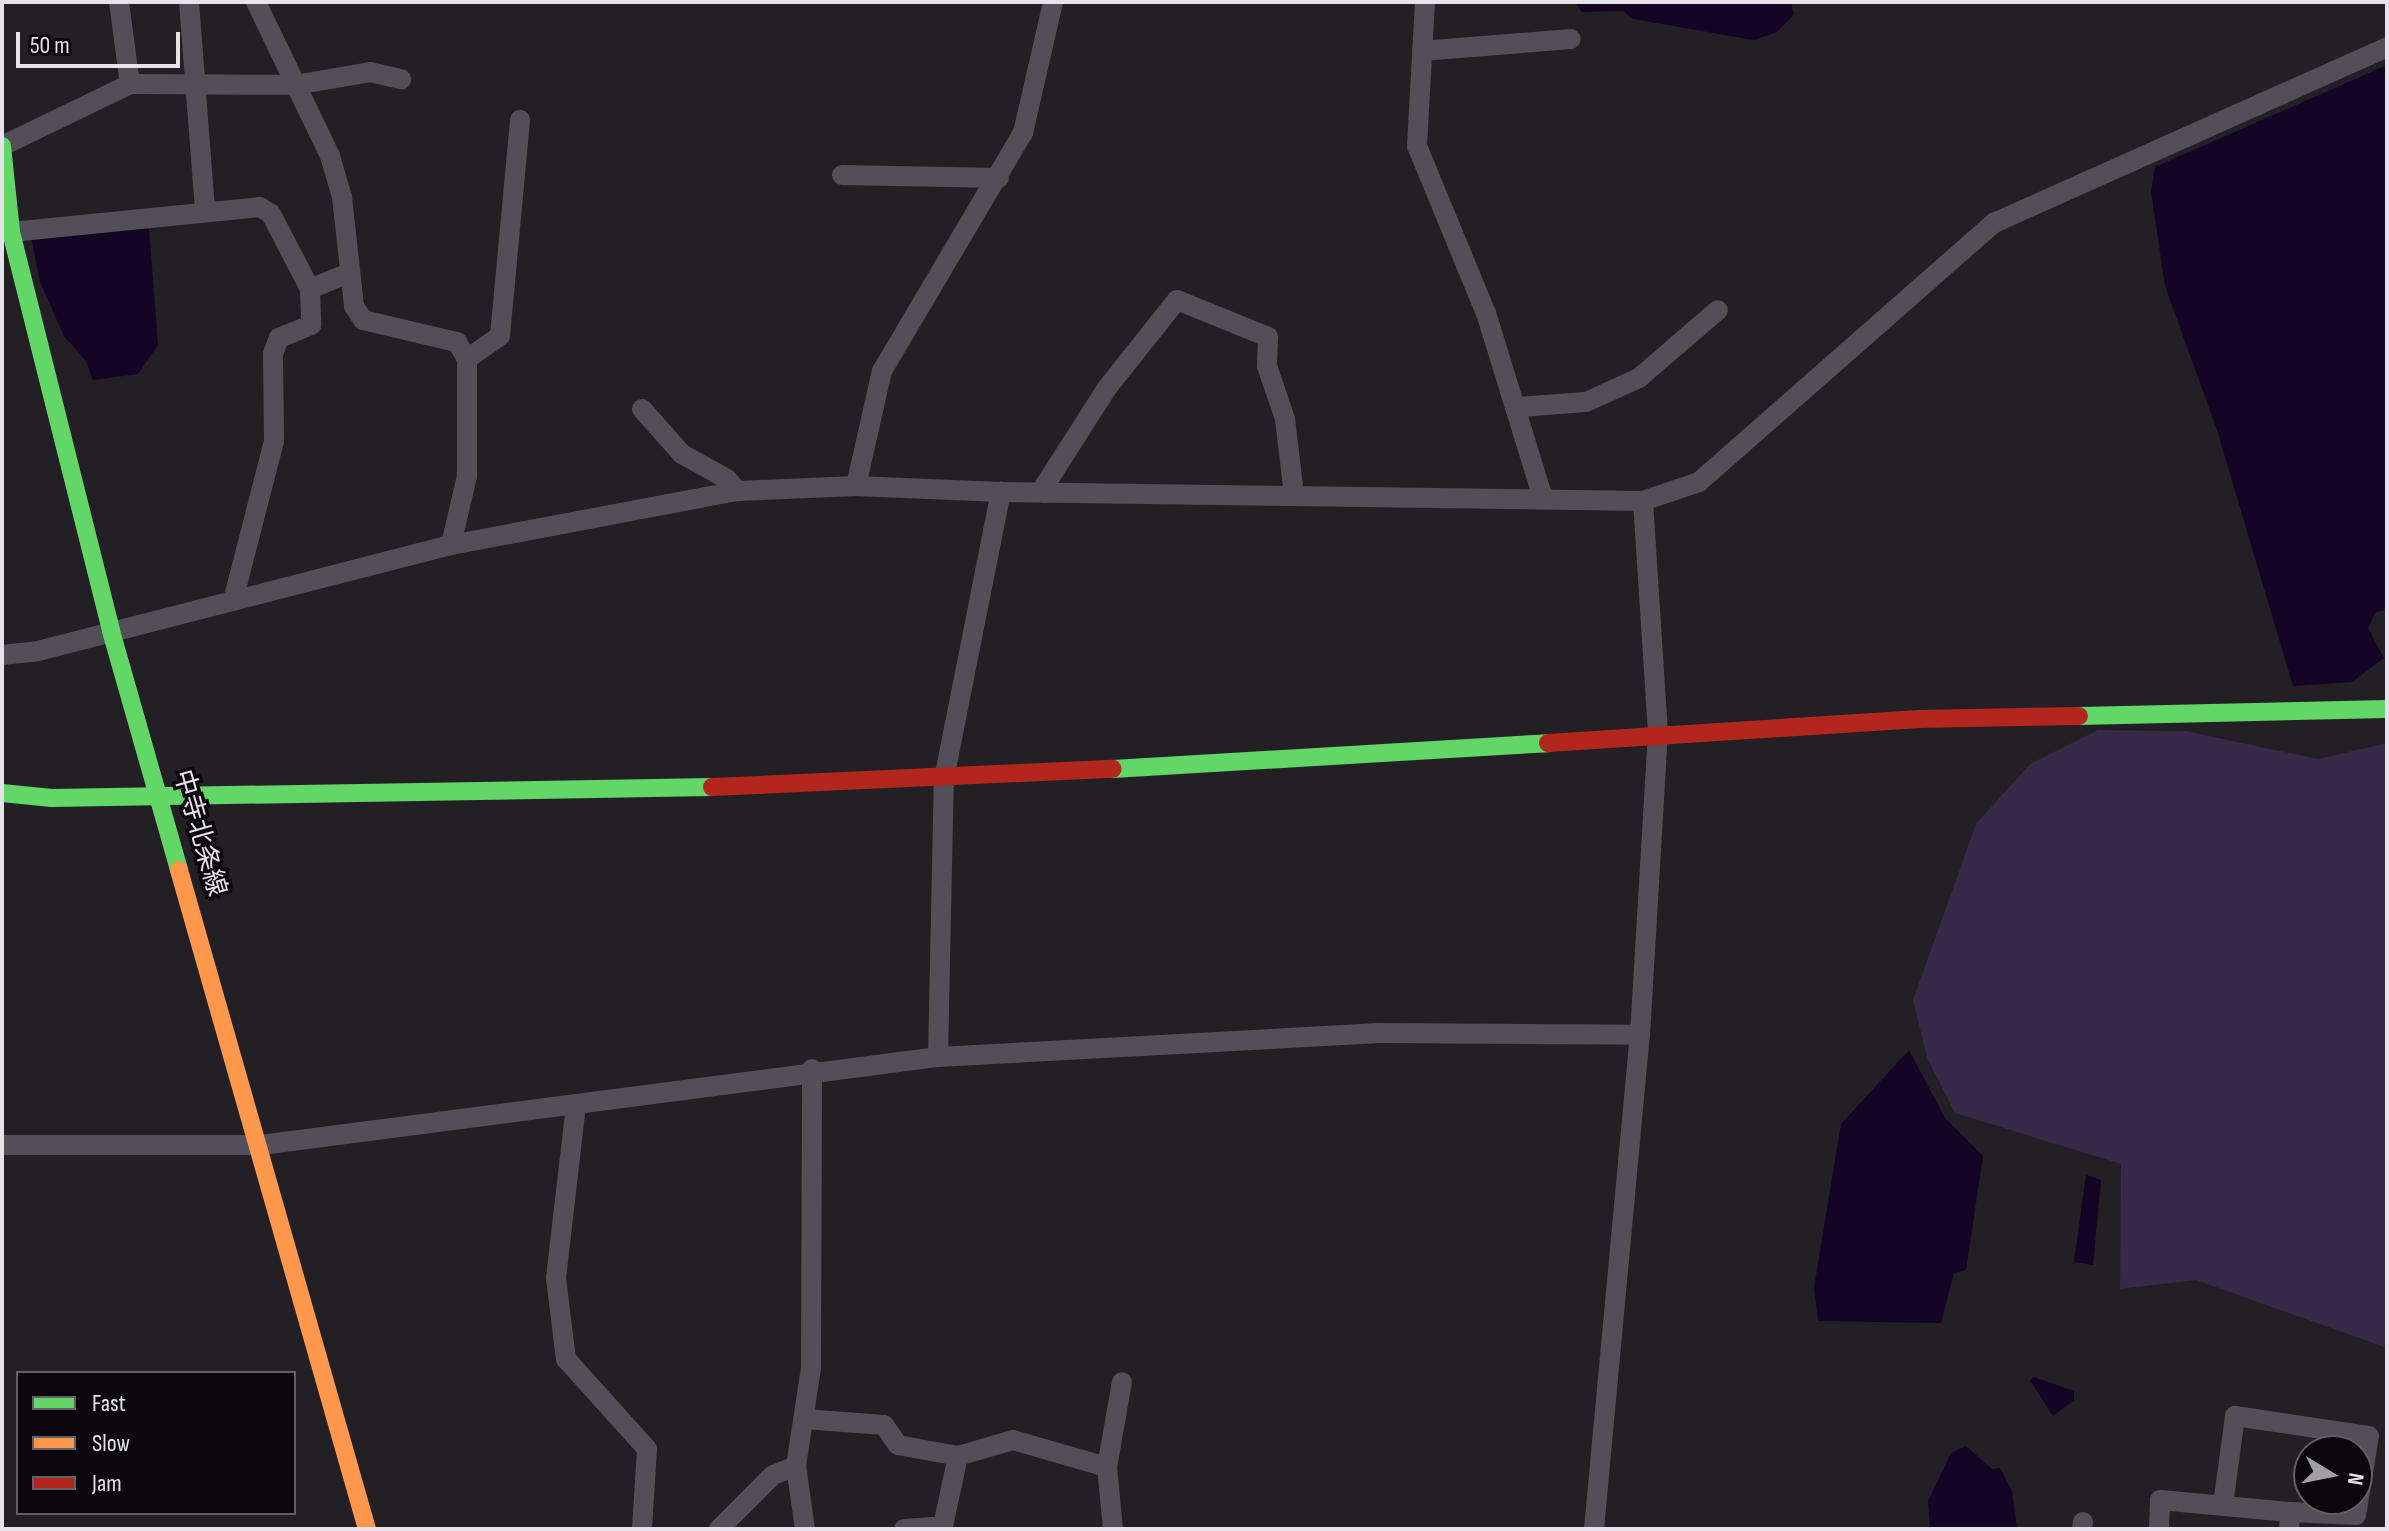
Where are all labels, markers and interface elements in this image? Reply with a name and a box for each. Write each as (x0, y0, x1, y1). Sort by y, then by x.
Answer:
scale bar (20, 16, 184, 66)
text: 50 m (30, 31, 70, 60)
street label: 中寺北条線 (166, 766, 232, 900)
legend (16, 1371, 296, 1515)
text: Fast (92, 1389, 126, 1418)
text: Slow (92, 1429, 130, 1458)
north arrow (2293, 1435, 2373, 1515)
text: Jam (92, 1469, 122, 1498)
text: N (2341, 1471, 2369, 1487)

